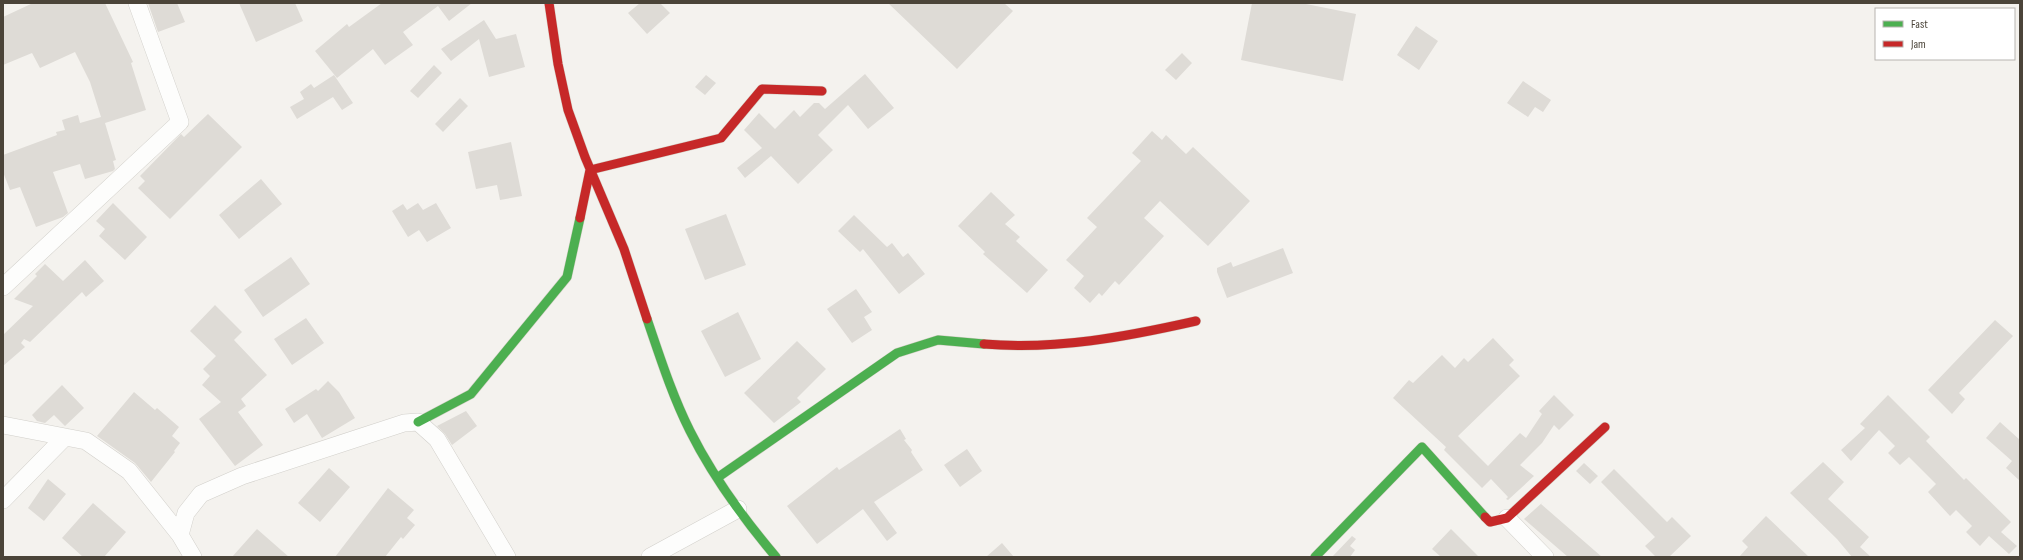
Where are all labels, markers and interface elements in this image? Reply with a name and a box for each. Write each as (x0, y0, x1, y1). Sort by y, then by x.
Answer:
legend (1875, 8, 2015, 60)
text: Fast (1911, 17, 1928, 32)
text: Jam (1910, 37, 1926, 52)

